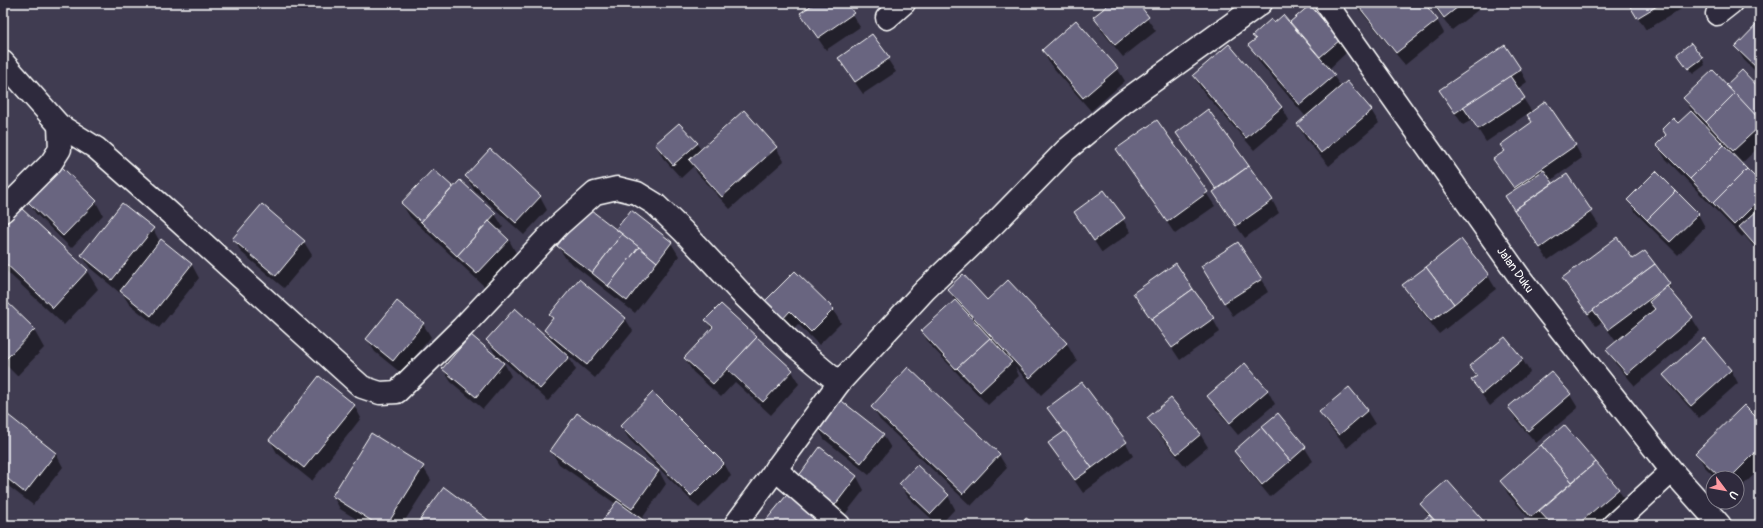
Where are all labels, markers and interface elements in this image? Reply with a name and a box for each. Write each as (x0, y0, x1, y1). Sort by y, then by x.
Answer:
street label: Jalan Duku (1493, 244, 1537, 296)
north arrow (1705, 470, 1745, 510)
text: U (1726, 488, 1741, 502)

